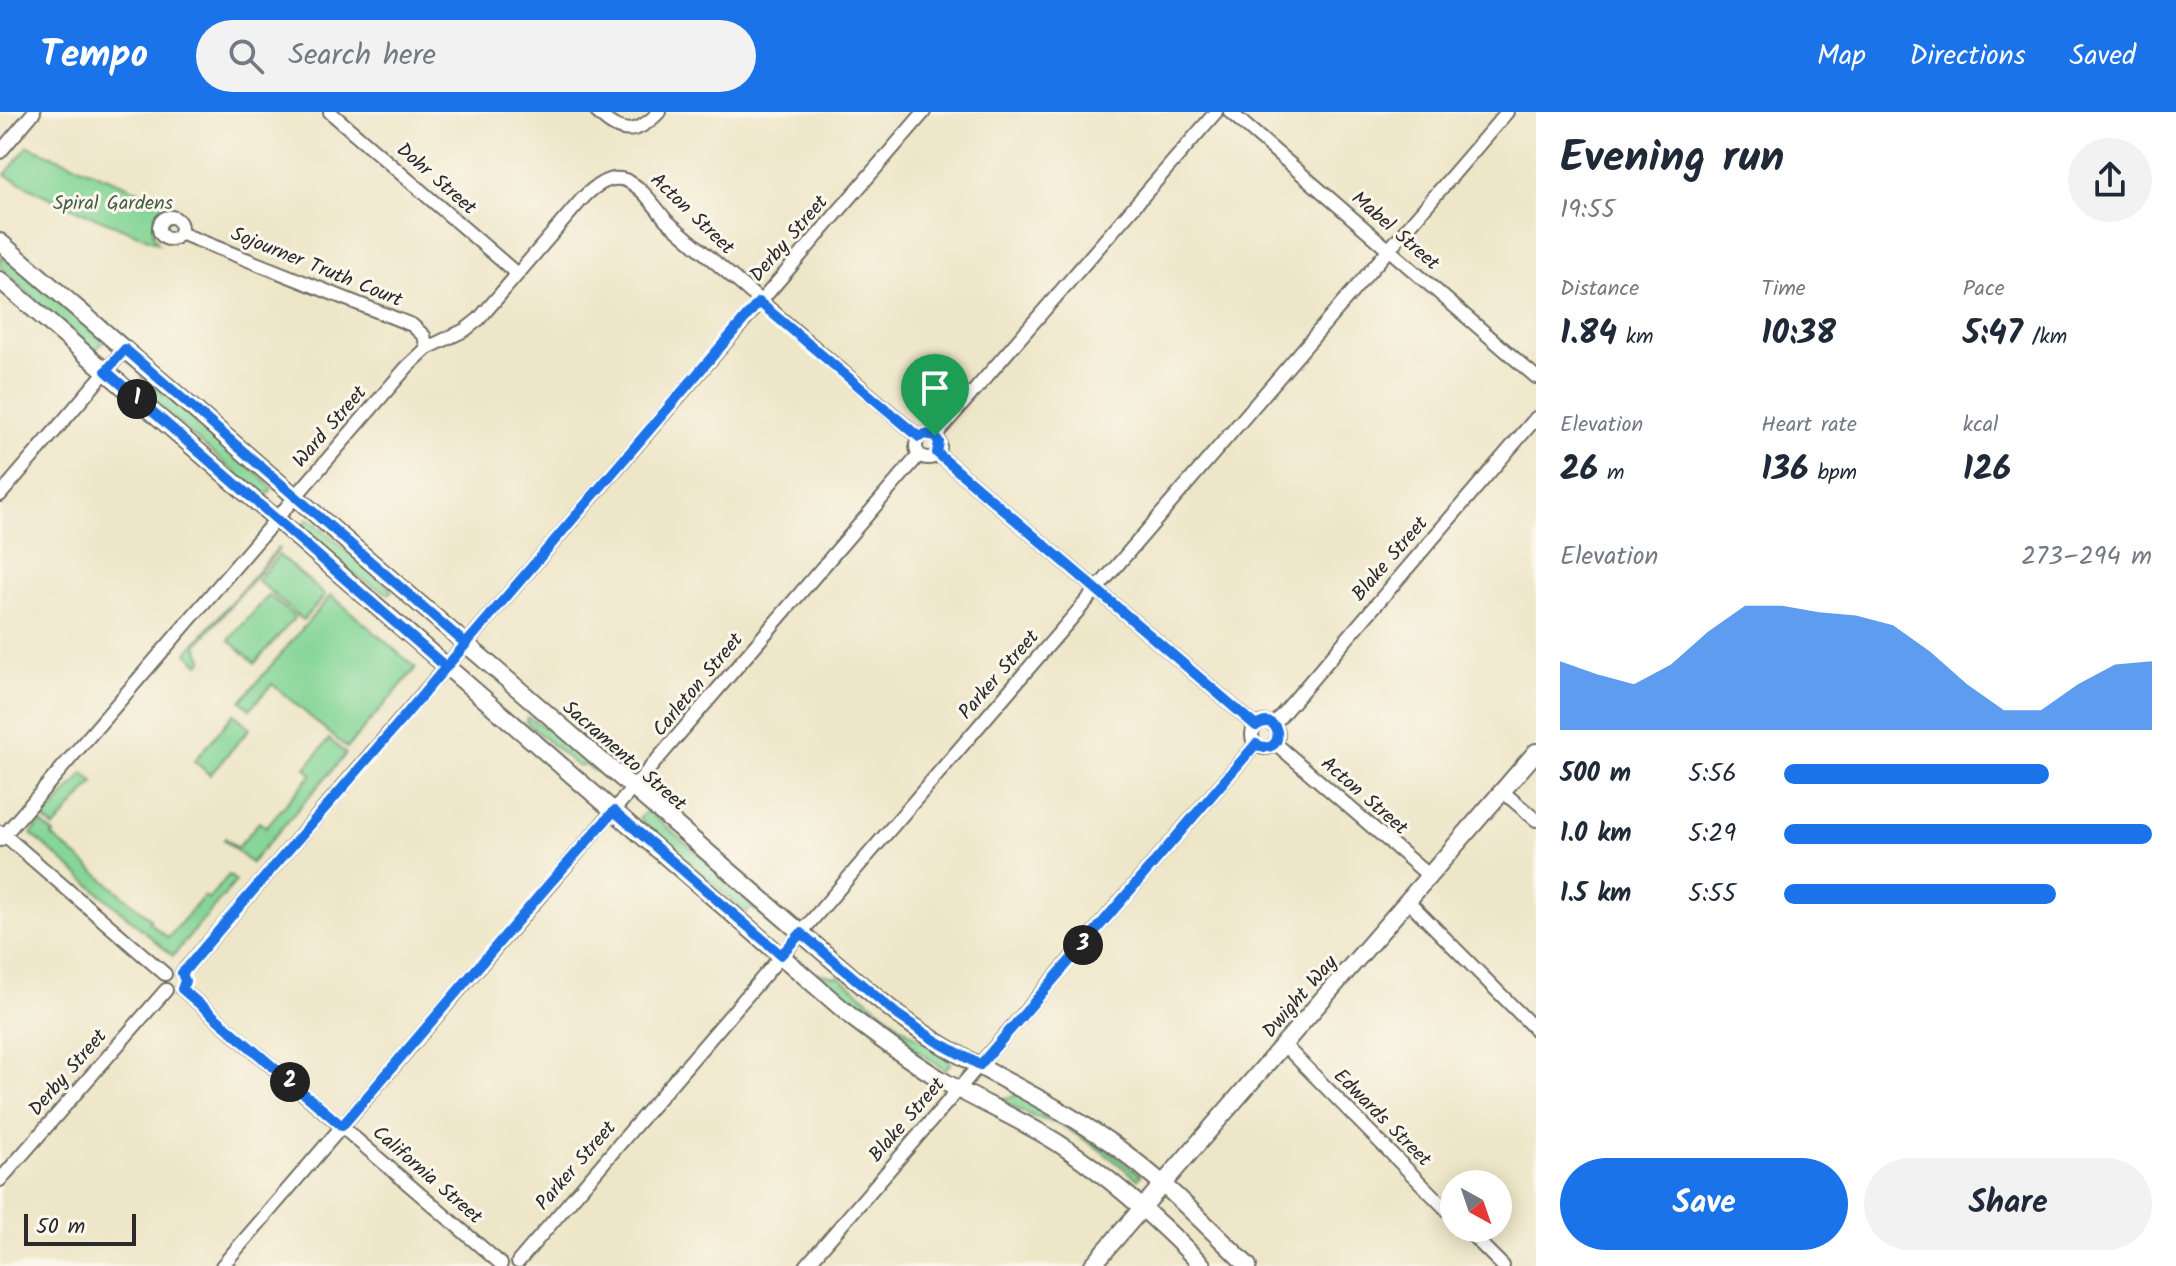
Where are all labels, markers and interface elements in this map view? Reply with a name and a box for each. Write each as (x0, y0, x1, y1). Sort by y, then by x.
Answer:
search box (196, 20, 756, 92)
text: Tempo (40, 26, 148, 86)
text: Search here (288, 32, 436, 80)
icon: search (224, 34, 268, 78)
text: Map (1817, 34, 1866, 79)
text: Directions (1910, 34, 2026, 79)
text: Saved (2070, 34, 2136, 79)
text: Evening run (1560, 124, 1784, 194)
street label: Dohr Street (388, 135, 483, 224)
button: share (2068, 138, 2152, 222)
street label: Acton Street (642, 166, 741, 263)
street label: Mabel Street (1343, 184, 1446, 279)
park label: Spiral Gardens (53, 188, 174, 220)
street label: Derby Street (742, 188, 837, 290)
text: 19:55 (1560, 189, 1615, 231)
street label: Sojourner Truth Court (226, 219, 407, 317)
text: Distance (1560, 272, 1639, 307)
text: Time (1761, 272, 1806, 307)
text: Pace (1963, 272, 2005, 307)
text: 1.84 (1560, 307, 1617, 361)
text: 10:38 (1761, 307, 1836, 361)
text: 5:47 (1963, 307, 2023, 361)
text: km (1617, 320, 1654, 355)
text: /km (2023, 320, 2067, 355)
pin (901, 354, 969, 436)
icon: arrive (913, 366, 957, 410)
pin: 1 (117, 379, 157, 419)
street label: Ward Street (286, 379, 376, 476)
text: 1 (134, 381, 140, 416)
text: Elevation (1560, 408, 1643, 443)
text: Heart rate (1761, 408, 1857, 443)
text: kcal (1963, 408, 1998, 443)
text: 26 (1560, 443, 1598, 497)
text: 136 (1761, 443, 1809, 497)
text: 126 (1963, 443, 2011, 497)
text: m (1598, 456, 1625, 491)
text: bpm (1809, 456, 1857, 491)
street label: Blake Street (1344, 509, 1437, 609)
text: Elevation (1560, 536, 1658, 578)
text: 273–294 m (2021, 536, 2152, 578)
street label: Parker Street (951, 623, 1048, 728)
street label: Carleton Street (645, 626, 752, 745)
street label: Sacramento Street (554, 693, 693, 820)
street label: Acton Street (1313, 749, 1415, 844)
text: 500 m (1560, 753, 1631, 795)
text: 5:56 (1688, 753, 1737, 795)
text: 1.0 km (1560, 813, 1631, 855)
text: 5:29 (1688, 813, 1736, 855)
text: 1.5 km (1560, 873, 1631, 915)
text: 5:55 (1688, 873, 1736, 915)
pin: 3 (1063, 925, 1103, 965)
text: 3 (1077, 927, 1089, 962)
street label: Dwight Way (1255, 948, 1346, 1046)
street label: Derby Street (21, 1022, 116, 1124)
pin: 2 (270, 1062, 310, 1102)
street label: Edwards Street (1325, 1062, 1438, 1175)
text: 2 (284, 1064, 296, 1099)
street label: Blake Street (861, 1070, 954, 1170)
street label: Parker Street (528, 1114, 625, 1219)
street label: California Street (364, 1118, 489, 1233)
button: Save (1560, 1158, 1848, 1250)
button: Share (1864, 1158, 2152, 1250)
north arrow (1440, 1170, 1512, 1242)
map controls (1440, 1170, 1512, 1242)
scale bar (24, 1210, 136, 1246)
text: 50 m (36, 1210, 85, 1245)

